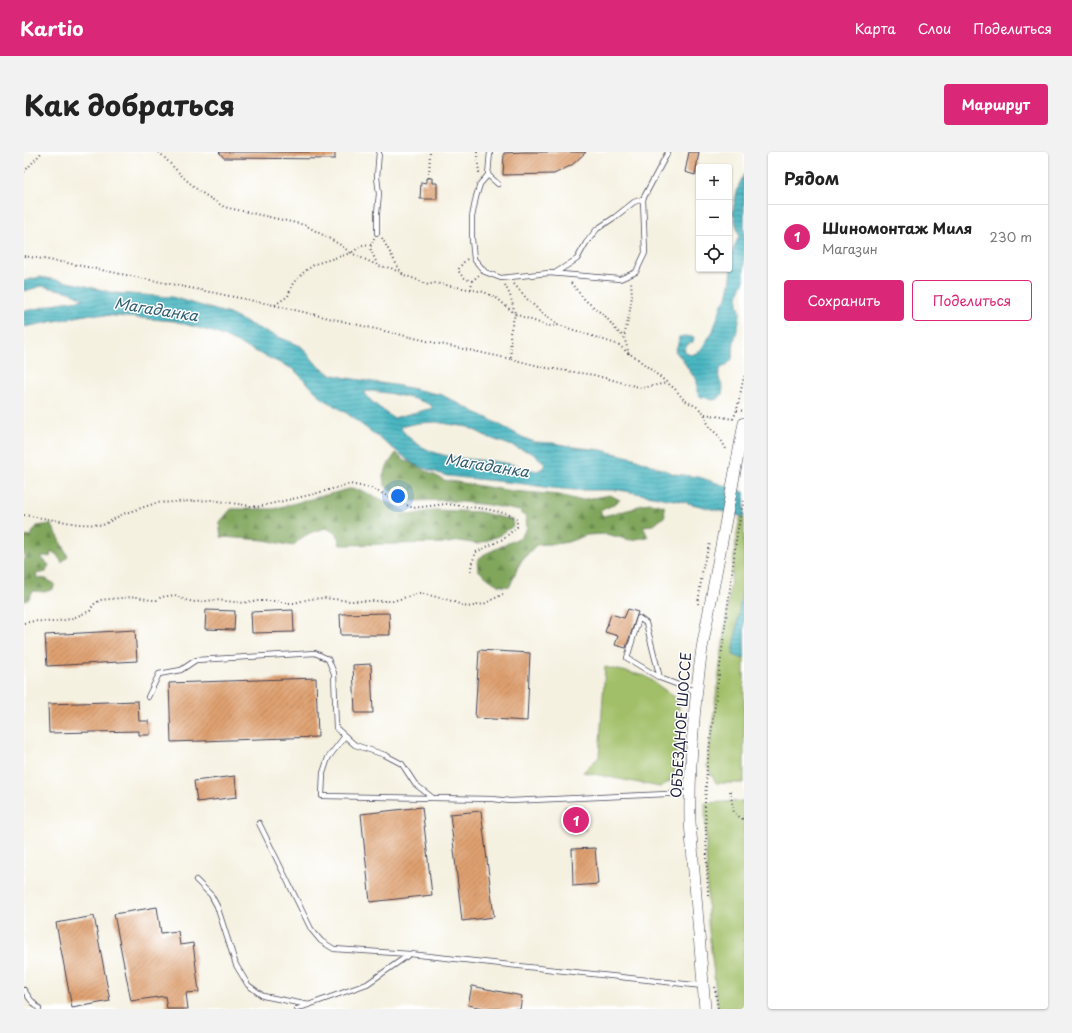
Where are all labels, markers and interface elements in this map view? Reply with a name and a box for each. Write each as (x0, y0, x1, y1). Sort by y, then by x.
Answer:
text: Kartio (20, 14, 83, 42)
text: Карта (855, 18, 896, 39)
text: Слои (918, 18, 951, 39)
text: Поделиться (973, 18, 1052, 39)
text: Как добраться (24, 83, 235, 126)
button: Маршрут (944, 84, 1048, 125)
map controls (696, 164, 732, 272)
button: + (696, 164, 732, 200)
text: Рядом (784, 165, 839, 191)
button: − (696, 200, 732, 236)
text: Шиномонтаж Миля (822, 216, 972, 239)
text: 1 (794, 227, 800, 246)
text: 230 m (990, 227, 1032, 246)
button: locate (696, 236, 732, 272)
text: Магазин (822, 239, 878, 258)
button: Сохранить (784, 280, 904, 321)
button: Поделиться (912, 280, 1032, 321)
water label: Магаданка (113, 291, 200, 327)
water label: Магаданка (444, 447, 531, 483)
your location (388, 486, 408, 506)
street label: ОБЪЕЗДНОЕ ШОССЕ (665, 651, 696, 799)
pin: 1 (563, 805, 589, 835)

